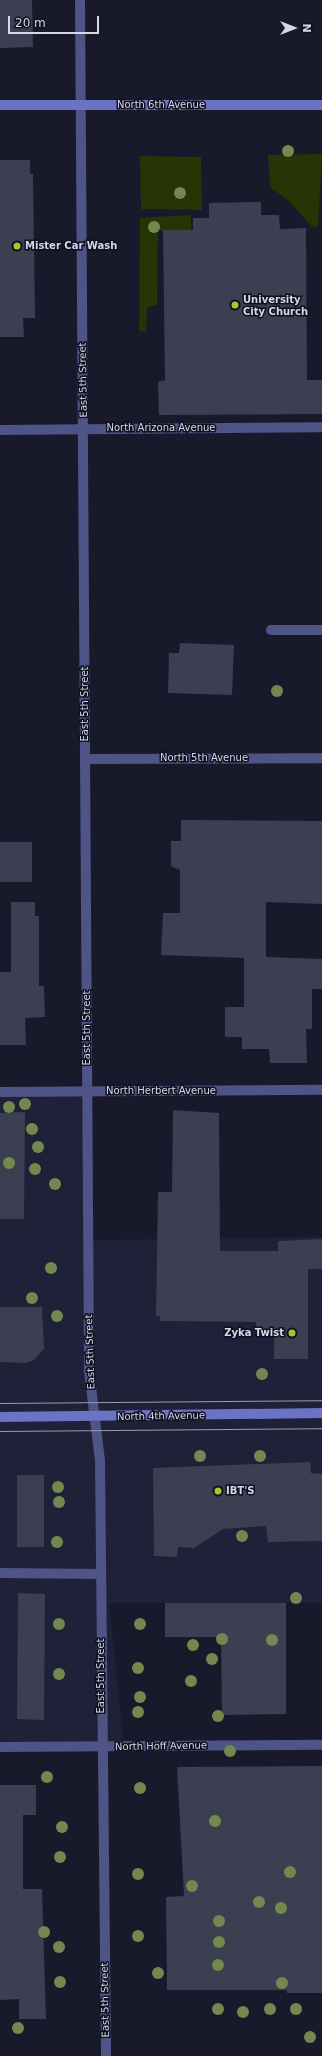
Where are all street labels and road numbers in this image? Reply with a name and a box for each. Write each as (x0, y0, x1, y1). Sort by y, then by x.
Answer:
street label: North 6th Avenue (117, 99, 205, 111)
street label: East 5th Street (76, 342, 90, 418)
street label: North Arizona Avenue (106, 422, 216, 434)
street label: East 5th Street (79, 667, 91, 741)
street label: North 5th Avenue (160, 752, 248, 764)
street label: East 5th Street (81, 991, 93, 1065)
street label: North Herbert Avenue (106, 1085, 216, 1097)
street label: East 5th Street (83, 1314, 97, 1390)
street label: North 4th Avenue (117, 1409, 205, 1423)
street label: East 5th Street (95, 1639, 107, 1713)
street label: North Hoff Avenue (115, 1739, 207, 1753)
street label: East 5th Street (98, 1962, 112, 2038)

